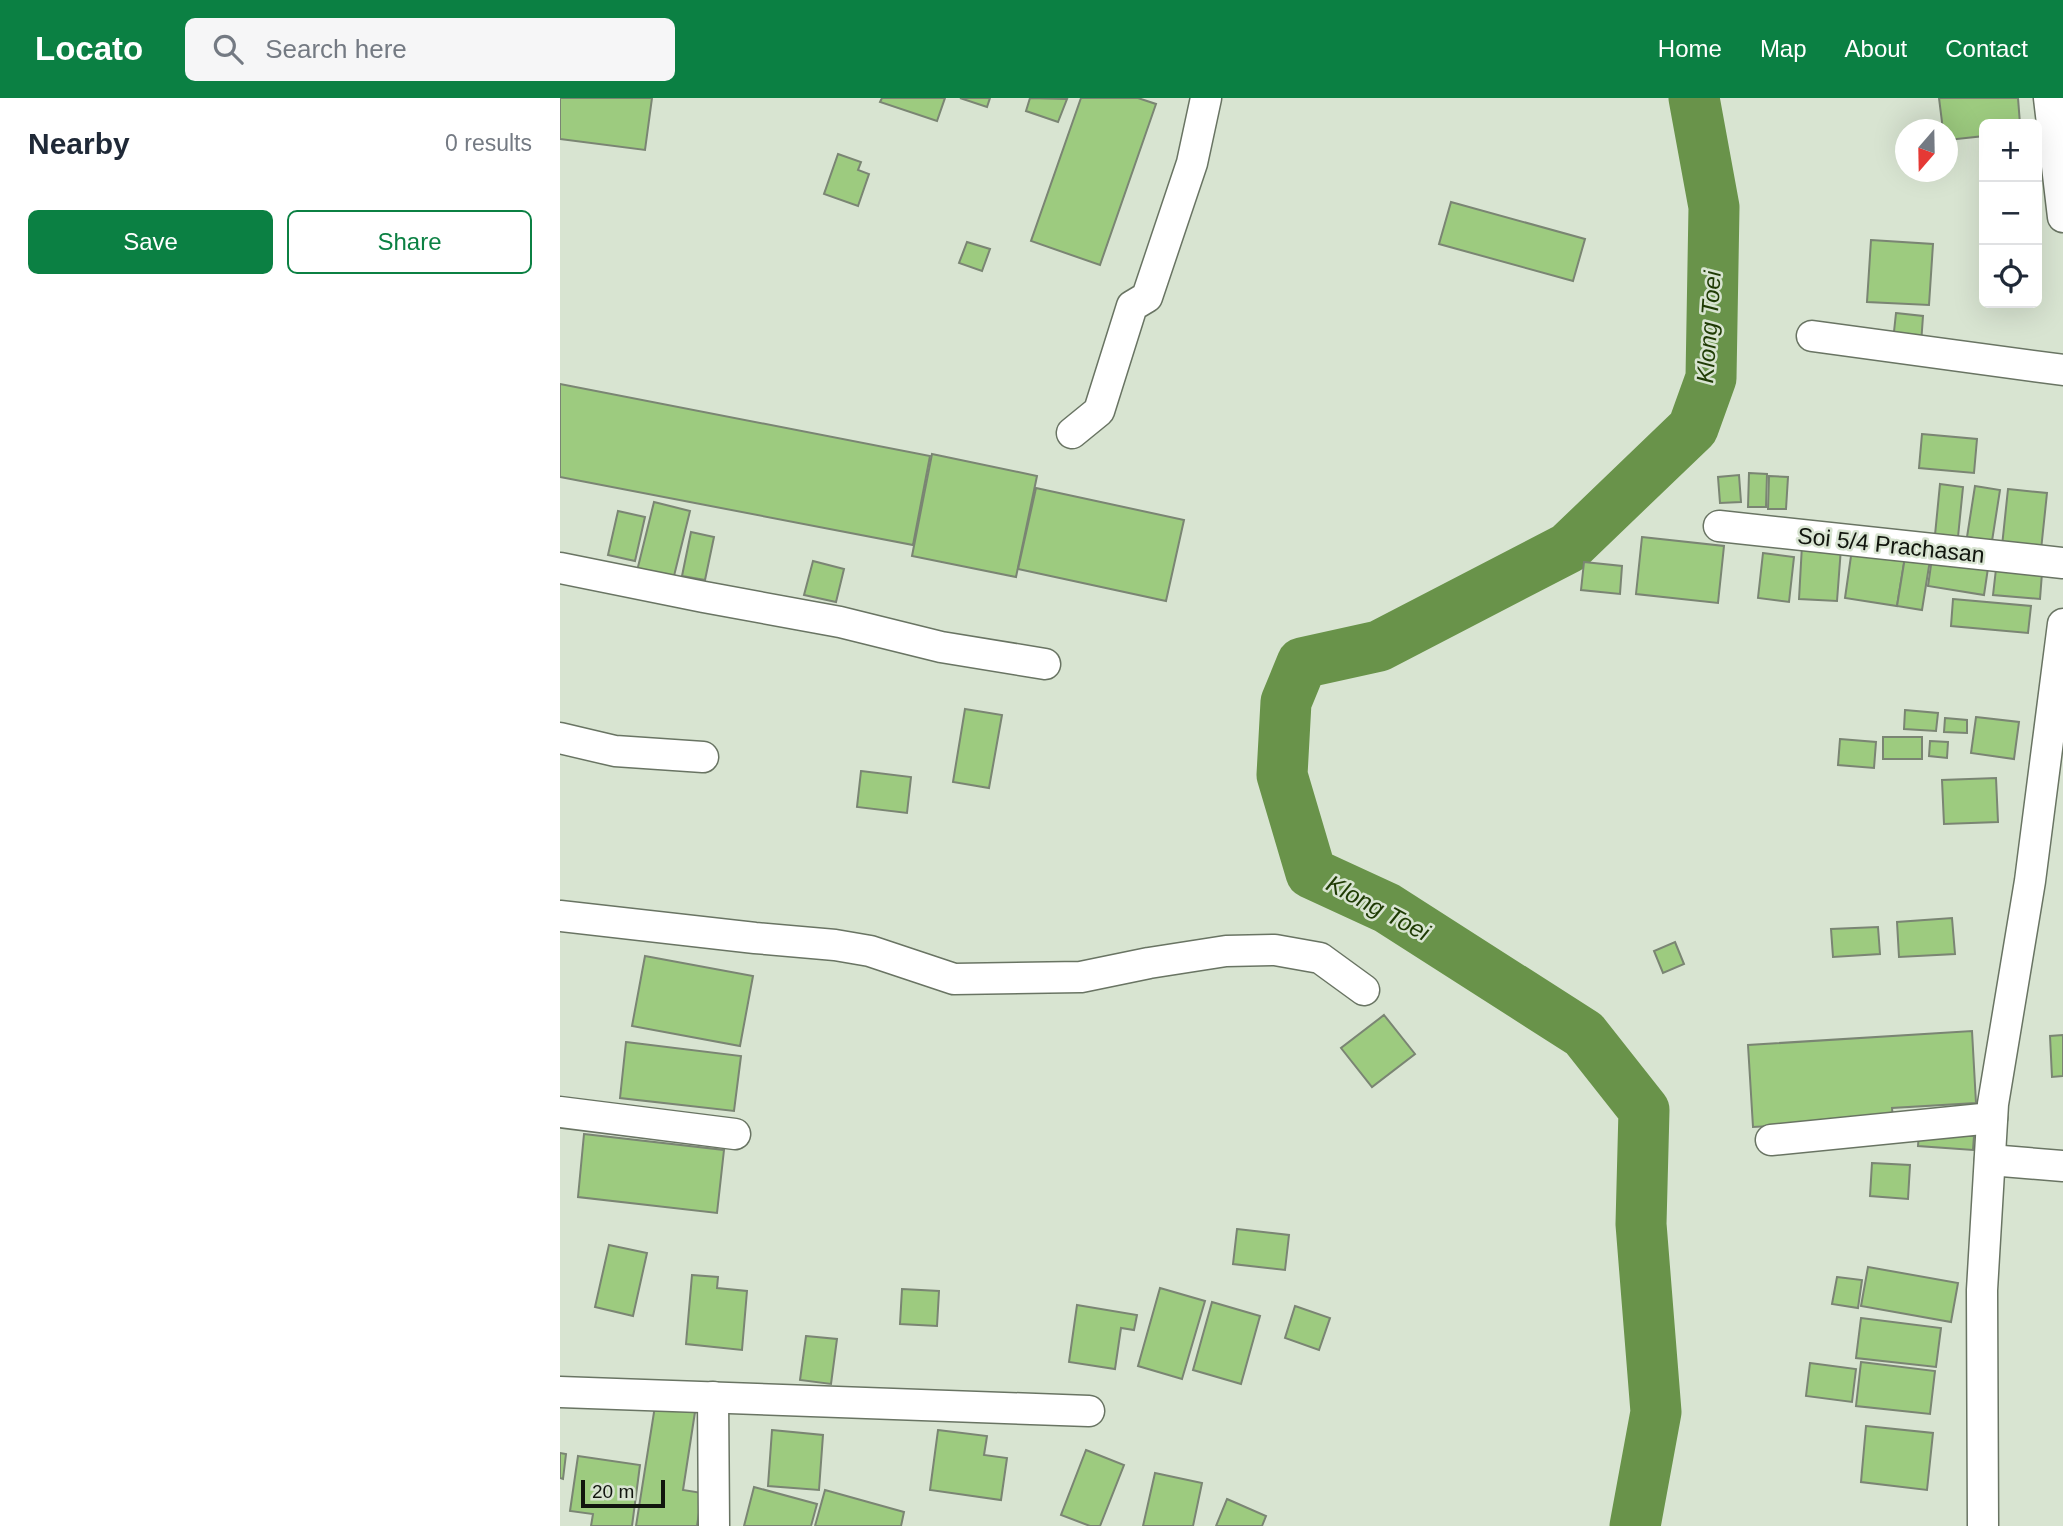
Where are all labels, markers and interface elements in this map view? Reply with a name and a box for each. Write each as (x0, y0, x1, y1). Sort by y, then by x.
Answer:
search box (185, 18, 675, 81)
text: Locato (35, 30, 143, 67)
icon: search (209, 30, 247, 68)
text: Search here (265, 34, 407, 64)
text: Home (1658, 35, 1722, 62)
text: Map (1760, 35, 1807, 62)
text: About (1845, 35, 1907, 62)
text: Contact (1945, 35, 2028, 62)
north arrow (1895, 119, 1958, 182)
map controls (1979, 119, 2042, 308)
button: + (1979, 119, 2042, 182)
text: Nearby (28, 127, 130, 160)
text: 0 results (445, 130, 532, 156)
button: − (1979, 182, 2042, 245)
button: Save (28, 210, 273, 274)
button: Share (287, 210, 532, 274)
button: locate (1979, 245, 2042, 308)
water label: Klong Toei (1691, 269, 1726, 384)
street label: Soi 5/4 Prachasan (1796, 522, 1986, 568)
water label: Klong Toei (1322, 869, 1435, 946)
scale bar (581, 1477, 665, 1509)
text: 20 m (592, 1481, 634, 1502)

